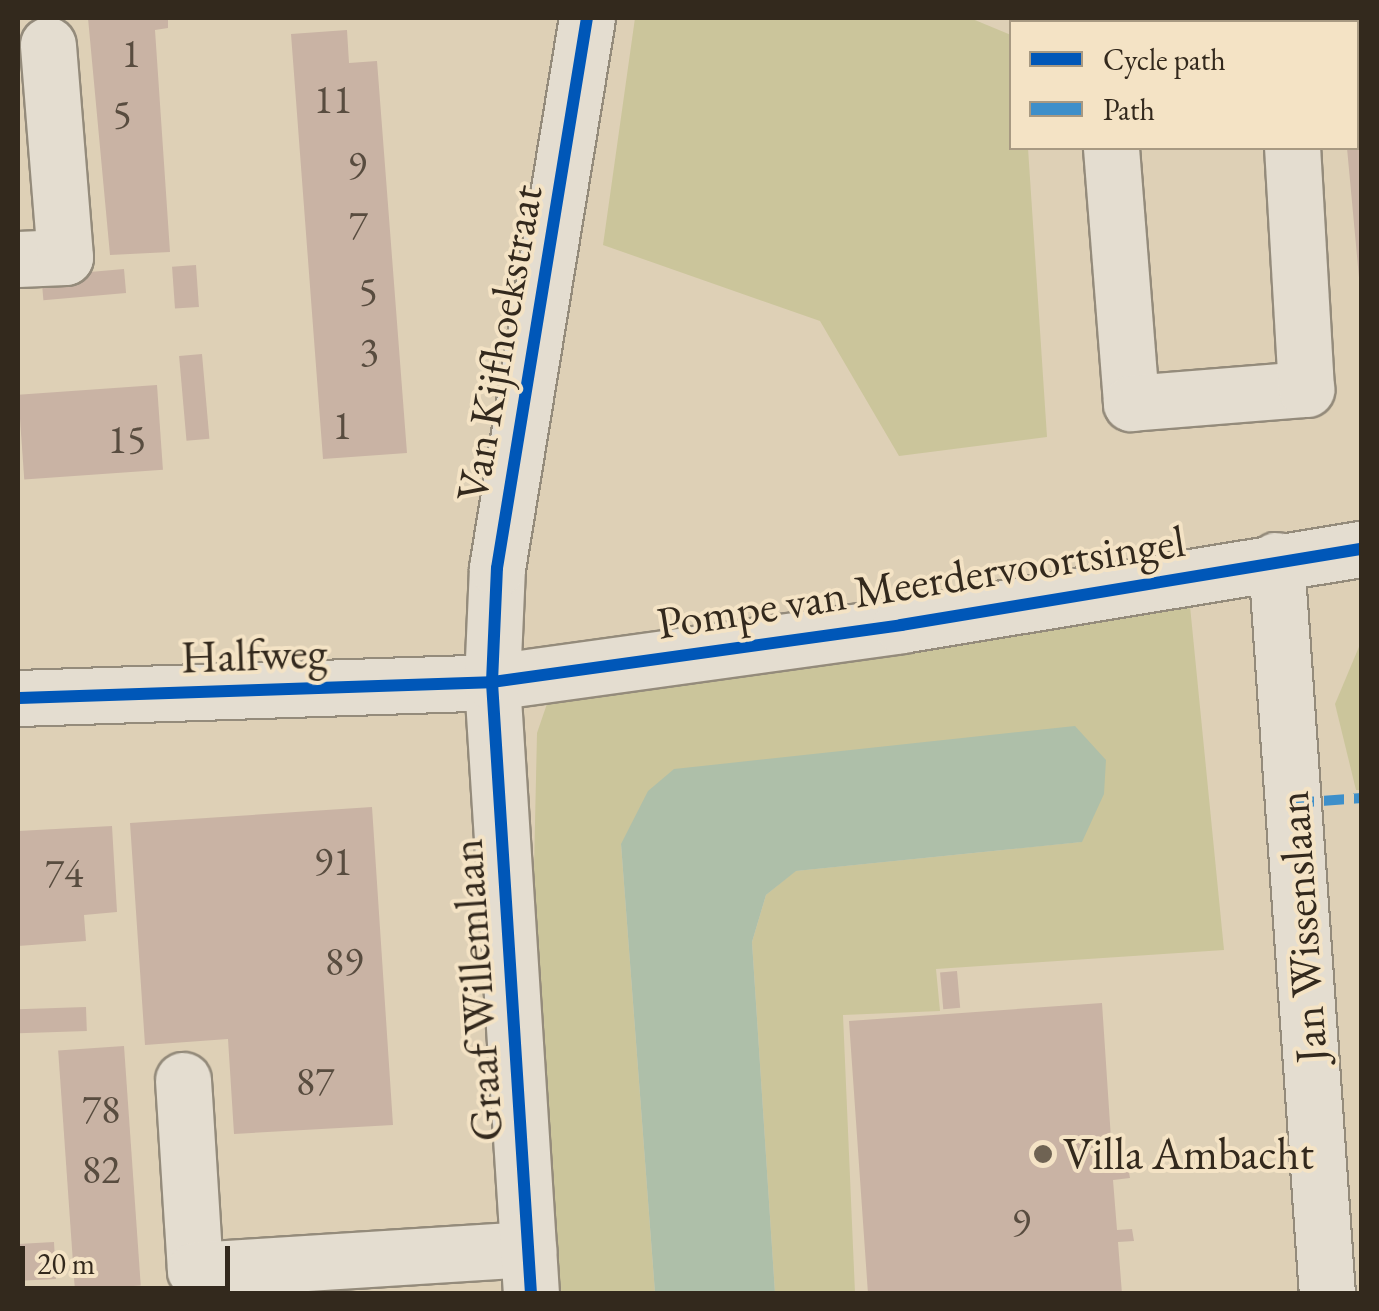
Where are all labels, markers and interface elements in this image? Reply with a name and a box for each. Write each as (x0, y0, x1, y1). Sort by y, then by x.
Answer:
legend (1009, 20, 1359, 150)
house number: 1 (121, 29, 141, 77)
text: Cycle path (1103, 40, 1226, 79)
house number: 11 (314, 75, 352, 123)
house number: 5 (112, 90, 132, 138)
text: Path (1103, 90, 1155, 129)
house number: 9 (347, 141, 367, 189)
street label: Van Kijfhoekstraat (445, 181, 553, 505)
house number: 7 (348, 201, 368, 249)
house number: 5 (358, 267, 378, 315)
house number: 3 (359, 327, 379, 375)
house number: 1 (332, 401, 352, 449)
house number: 15 (108, 415, 146, 463)
street label: Pompe van Meerdervoortsingel (653, 514, 1189, 650)
street label: Halfweg (180, 625, 328, 685)
street label: Jan Wissenslaan (1266, 789, 1338, 1065)
house number: 91 (314, 837, 352, 885)
street label: Graaf Willemlaan (439, 837, 515, 1143)
house number: 74 (45, 849, 83, 897)
house number: 89 (325, 937, 363, 985)
house number: 87 (296, 1057, 334, 1105)
house number: 78 (82, 1085, 120, 1133)
place label: Villa Ambacht (1063, 1127, 1314, 1181)
marker: Villa Ambacht (1032, 1143, 1054, 1165)
house number: 82 (82, 1145, 120, 1193)
house number: 9 (1011, 1198, 1031, 1246)
scale bar (25, 1226, 235, 1288)
text: 20 m (37, 1244, 95, 1283)

